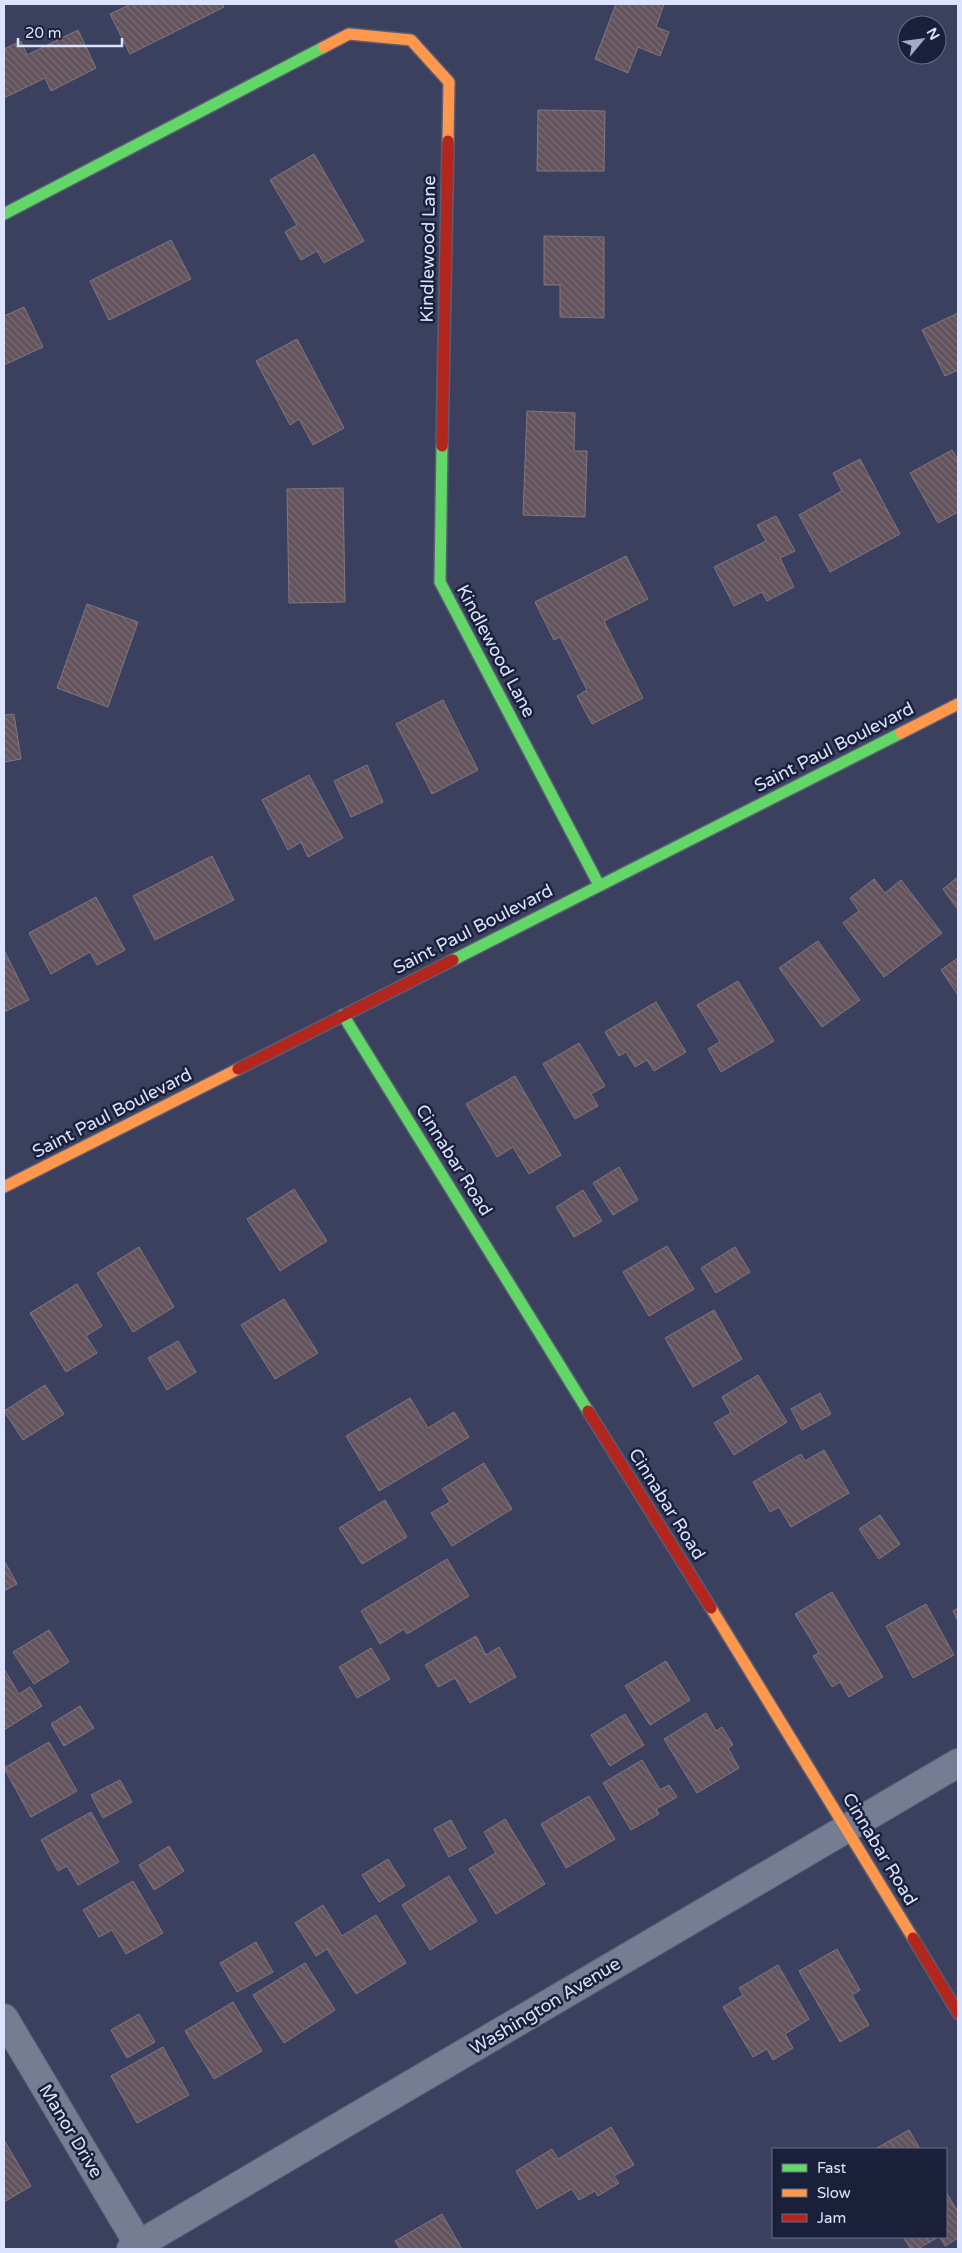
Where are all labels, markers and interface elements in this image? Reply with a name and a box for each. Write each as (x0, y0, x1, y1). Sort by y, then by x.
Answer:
scale bar (18, 15, 121, 47)
north arrow (897, 15, 947, 65)
text: 20 m (25, 24, 62, 42)
text: N (923, 25, 943, 43)
street label: Kindlewood Lane (416, 175, 440, 323)
street label: Kindlewood Lane (452, 581, 540, 721)
street label: Saint Paul Boulevard (751, 697, 917, 797)
street label: Saint Paul Boulevard (390, 879, 556, 979)
street label: Saint Paul Boulevard (29, 1063, 195, 1163)
street label: Cinnabar Road (411, 1100, 497, 1220)
street label: Cinnabar Road (624, 1444, 710, 1564)
street label: Cinnabar Road (838, 1789, 922, 1909)
street label: Washington Avenue (466, 1952, 624, 2060)
street label: Manor Drive (34, 2080, 108, 2182)
legend (772, 2148, 947, 2238)
text: Fast (817, 2159, 847, 2177)
text: Slow (817, 2184, 851, 2202)
text: Jam (817, 2209, 846, 2227)

